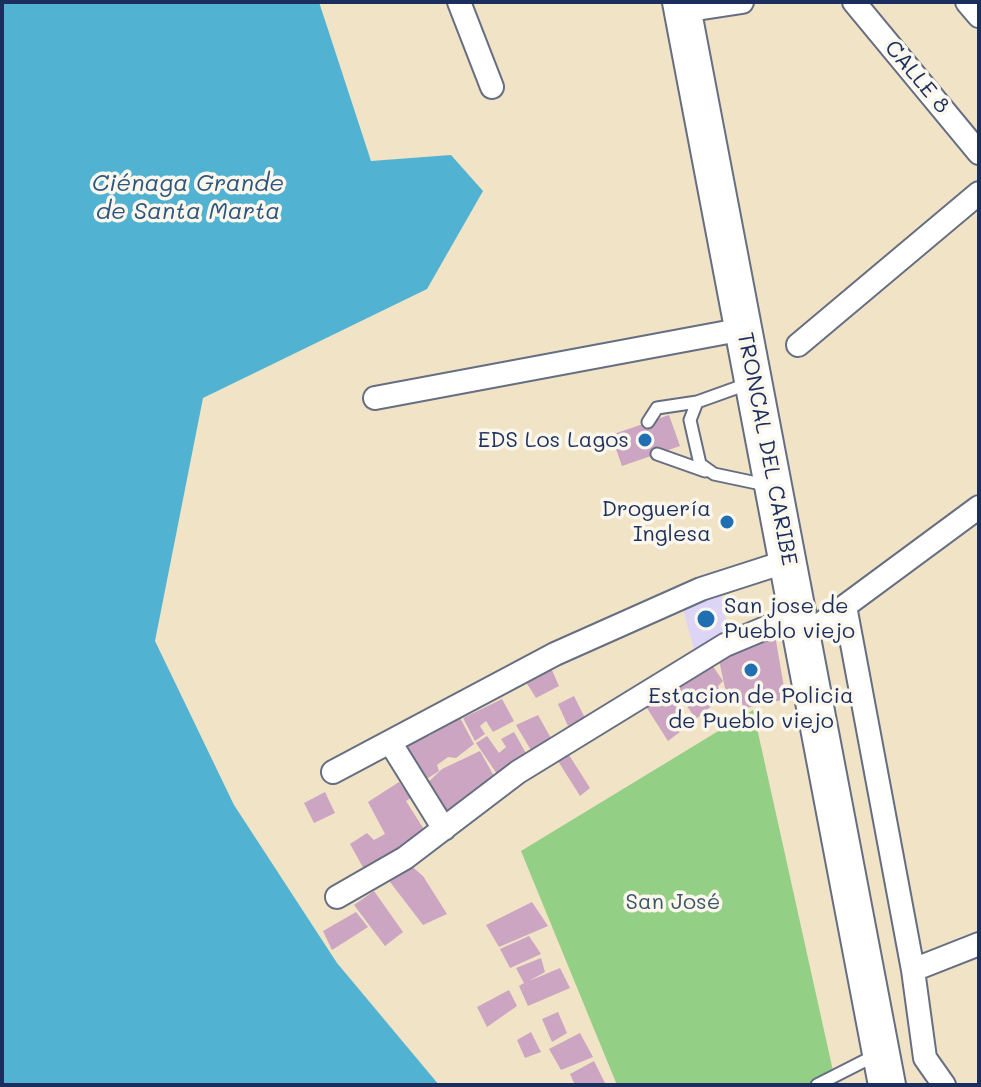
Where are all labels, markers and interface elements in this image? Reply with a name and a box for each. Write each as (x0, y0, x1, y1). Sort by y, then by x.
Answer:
street label: CALLE 8 (879, 35, 955, 119)
water label: Ciénaga Grande de Santa Marta (92, 170, 284, 226)
street label: TRONCAL DEL CARIBE (731, 330, 803, 568)
place label: EDS Los Lagos (478, 427, 629, 453)
marker: EDS Los Lagos (636, 431, 654, 449)
place label: Droguería Inglesa (602, 496, 711, 548)
marker: Droguería Inglesa (718, 513, 736, 531)
place label: San jose de Pueblo viejo (724, 593, 855, 644)
marker: San jose de Pueblo viejo (695, 608, 717, 630)
marker: Estacion de Policia de Pueblo viejo (742, 661, 760, 679)
place label: Estacion de Policia de Pueblo viejo (648, 683, 854, 734)
park label: San José (626, 889, 720, 915)

